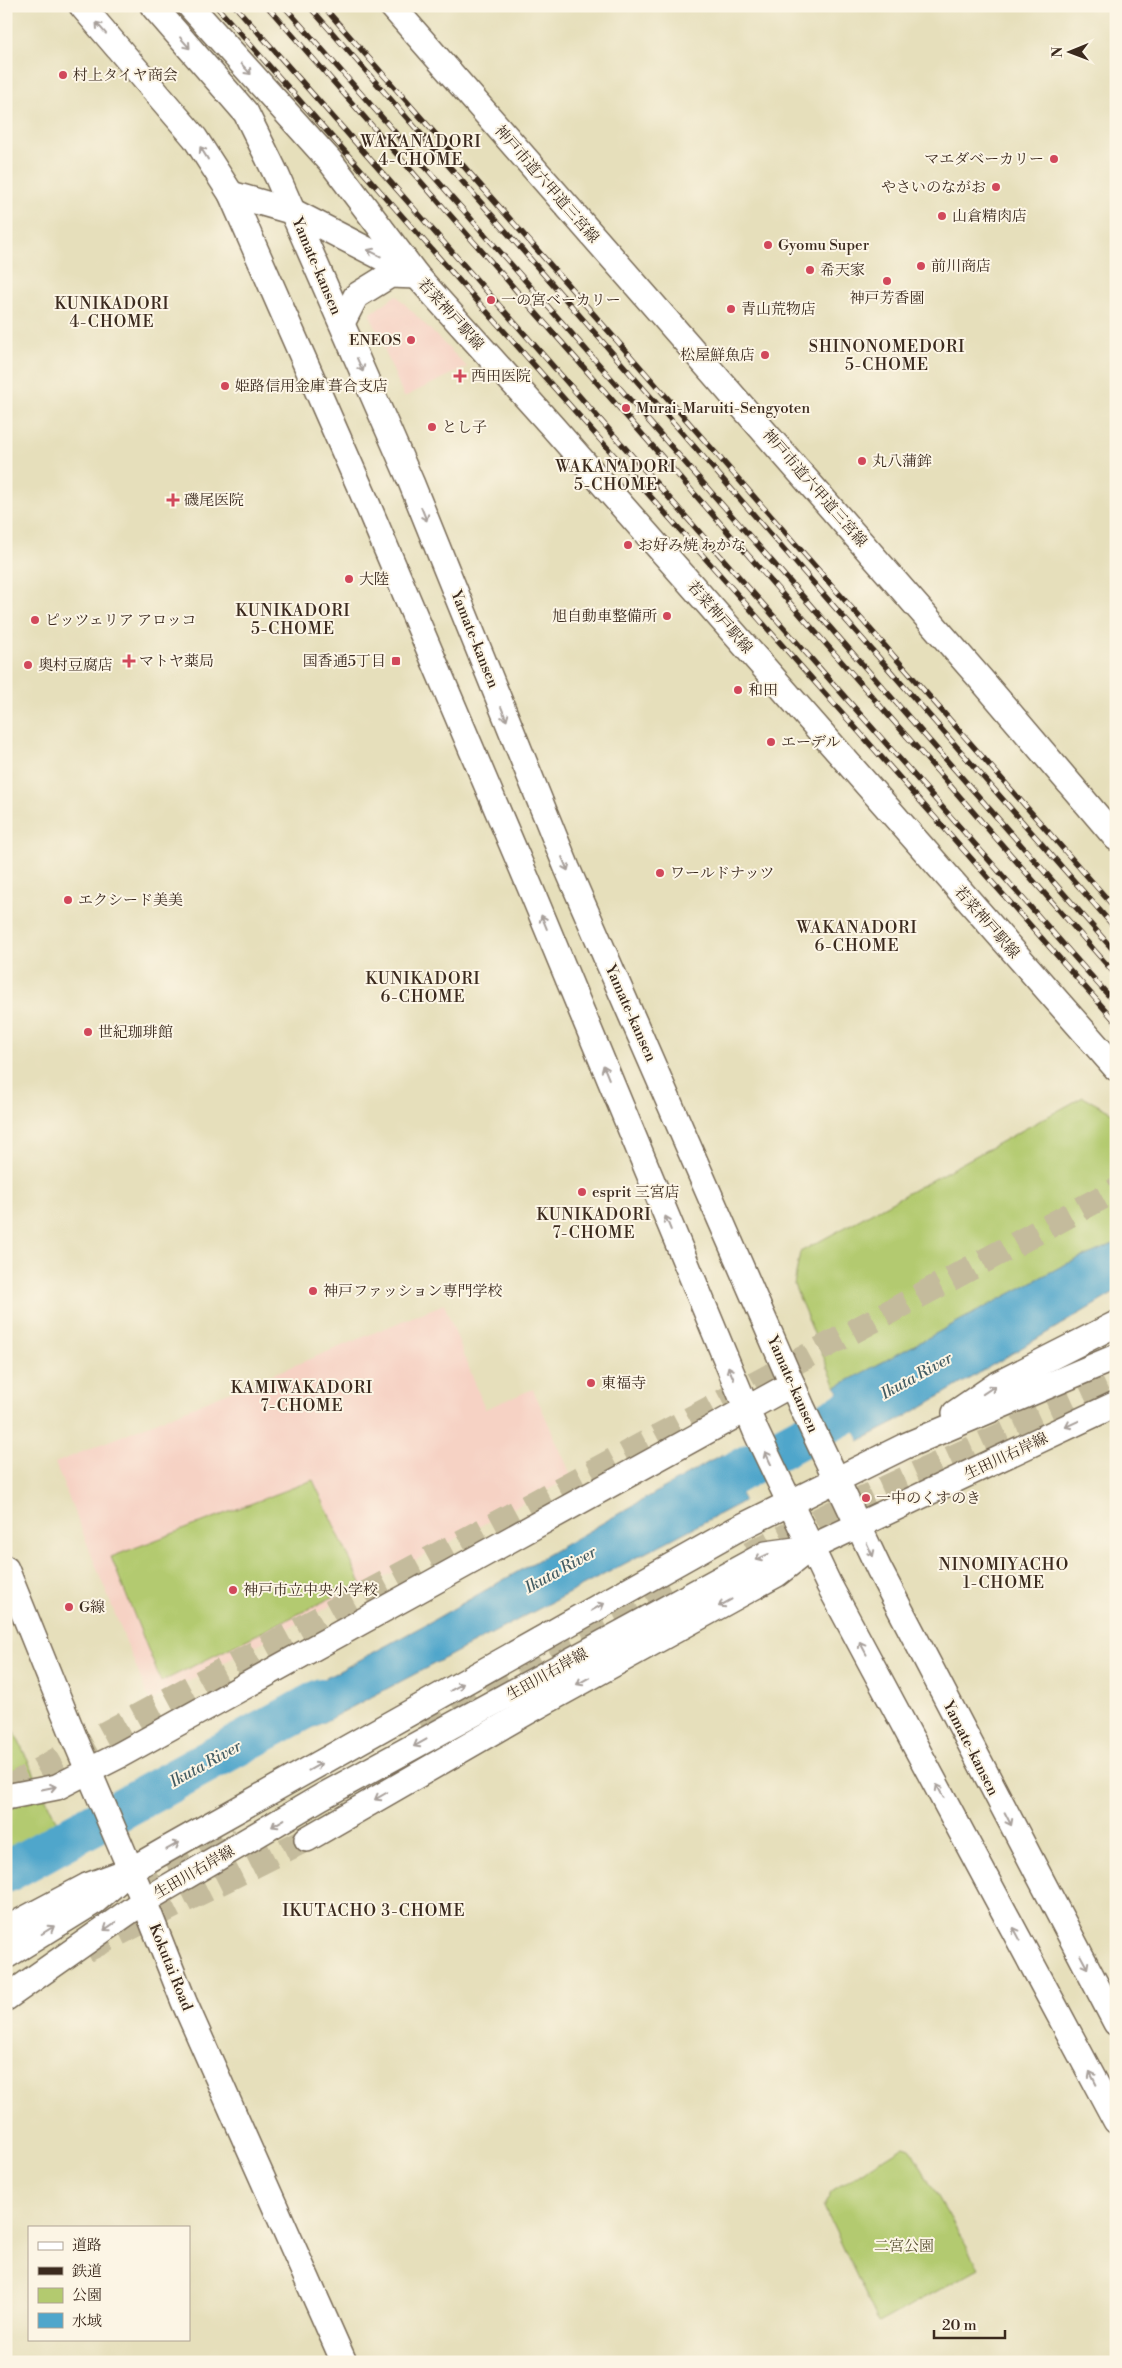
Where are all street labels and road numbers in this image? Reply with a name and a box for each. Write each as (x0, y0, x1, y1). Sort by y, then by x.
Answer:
street label: 神戸市道六甲道三宮線 (490, 121, 603, 247)
street label: Yamate-kansen (287, 214, 346, 318)
street label: 若菜神戸駅線 (413, 275, 488, 354)
street label: 神戸市道六甲道三宮線 (758, 425, 871, 551)
street label: 若菜神戸駅線 (683, 577, 756, 658)
street label: Yamate-kansen (446, 586, 503, 691)
street label: 若菜神戸駅線 (950, 882, 1023, 963)
street label: Yamate-kansen (600, 961, 660, 1065)
street label: Yamate-kansen (762, 1332, 822, 1436)
street label: 生田川右岸線 (961, 1429, 1051, 1484)
street label: 生田川右岸線 (503, 1644, 591, 1705)
street label: Yamate-kansen (938, 1697, 1003, 1799)
street label: 生田川右岸線 (151, 1842, 238, 1903)
street label: Kokutai Road (144, 1921, 197, 2014)

